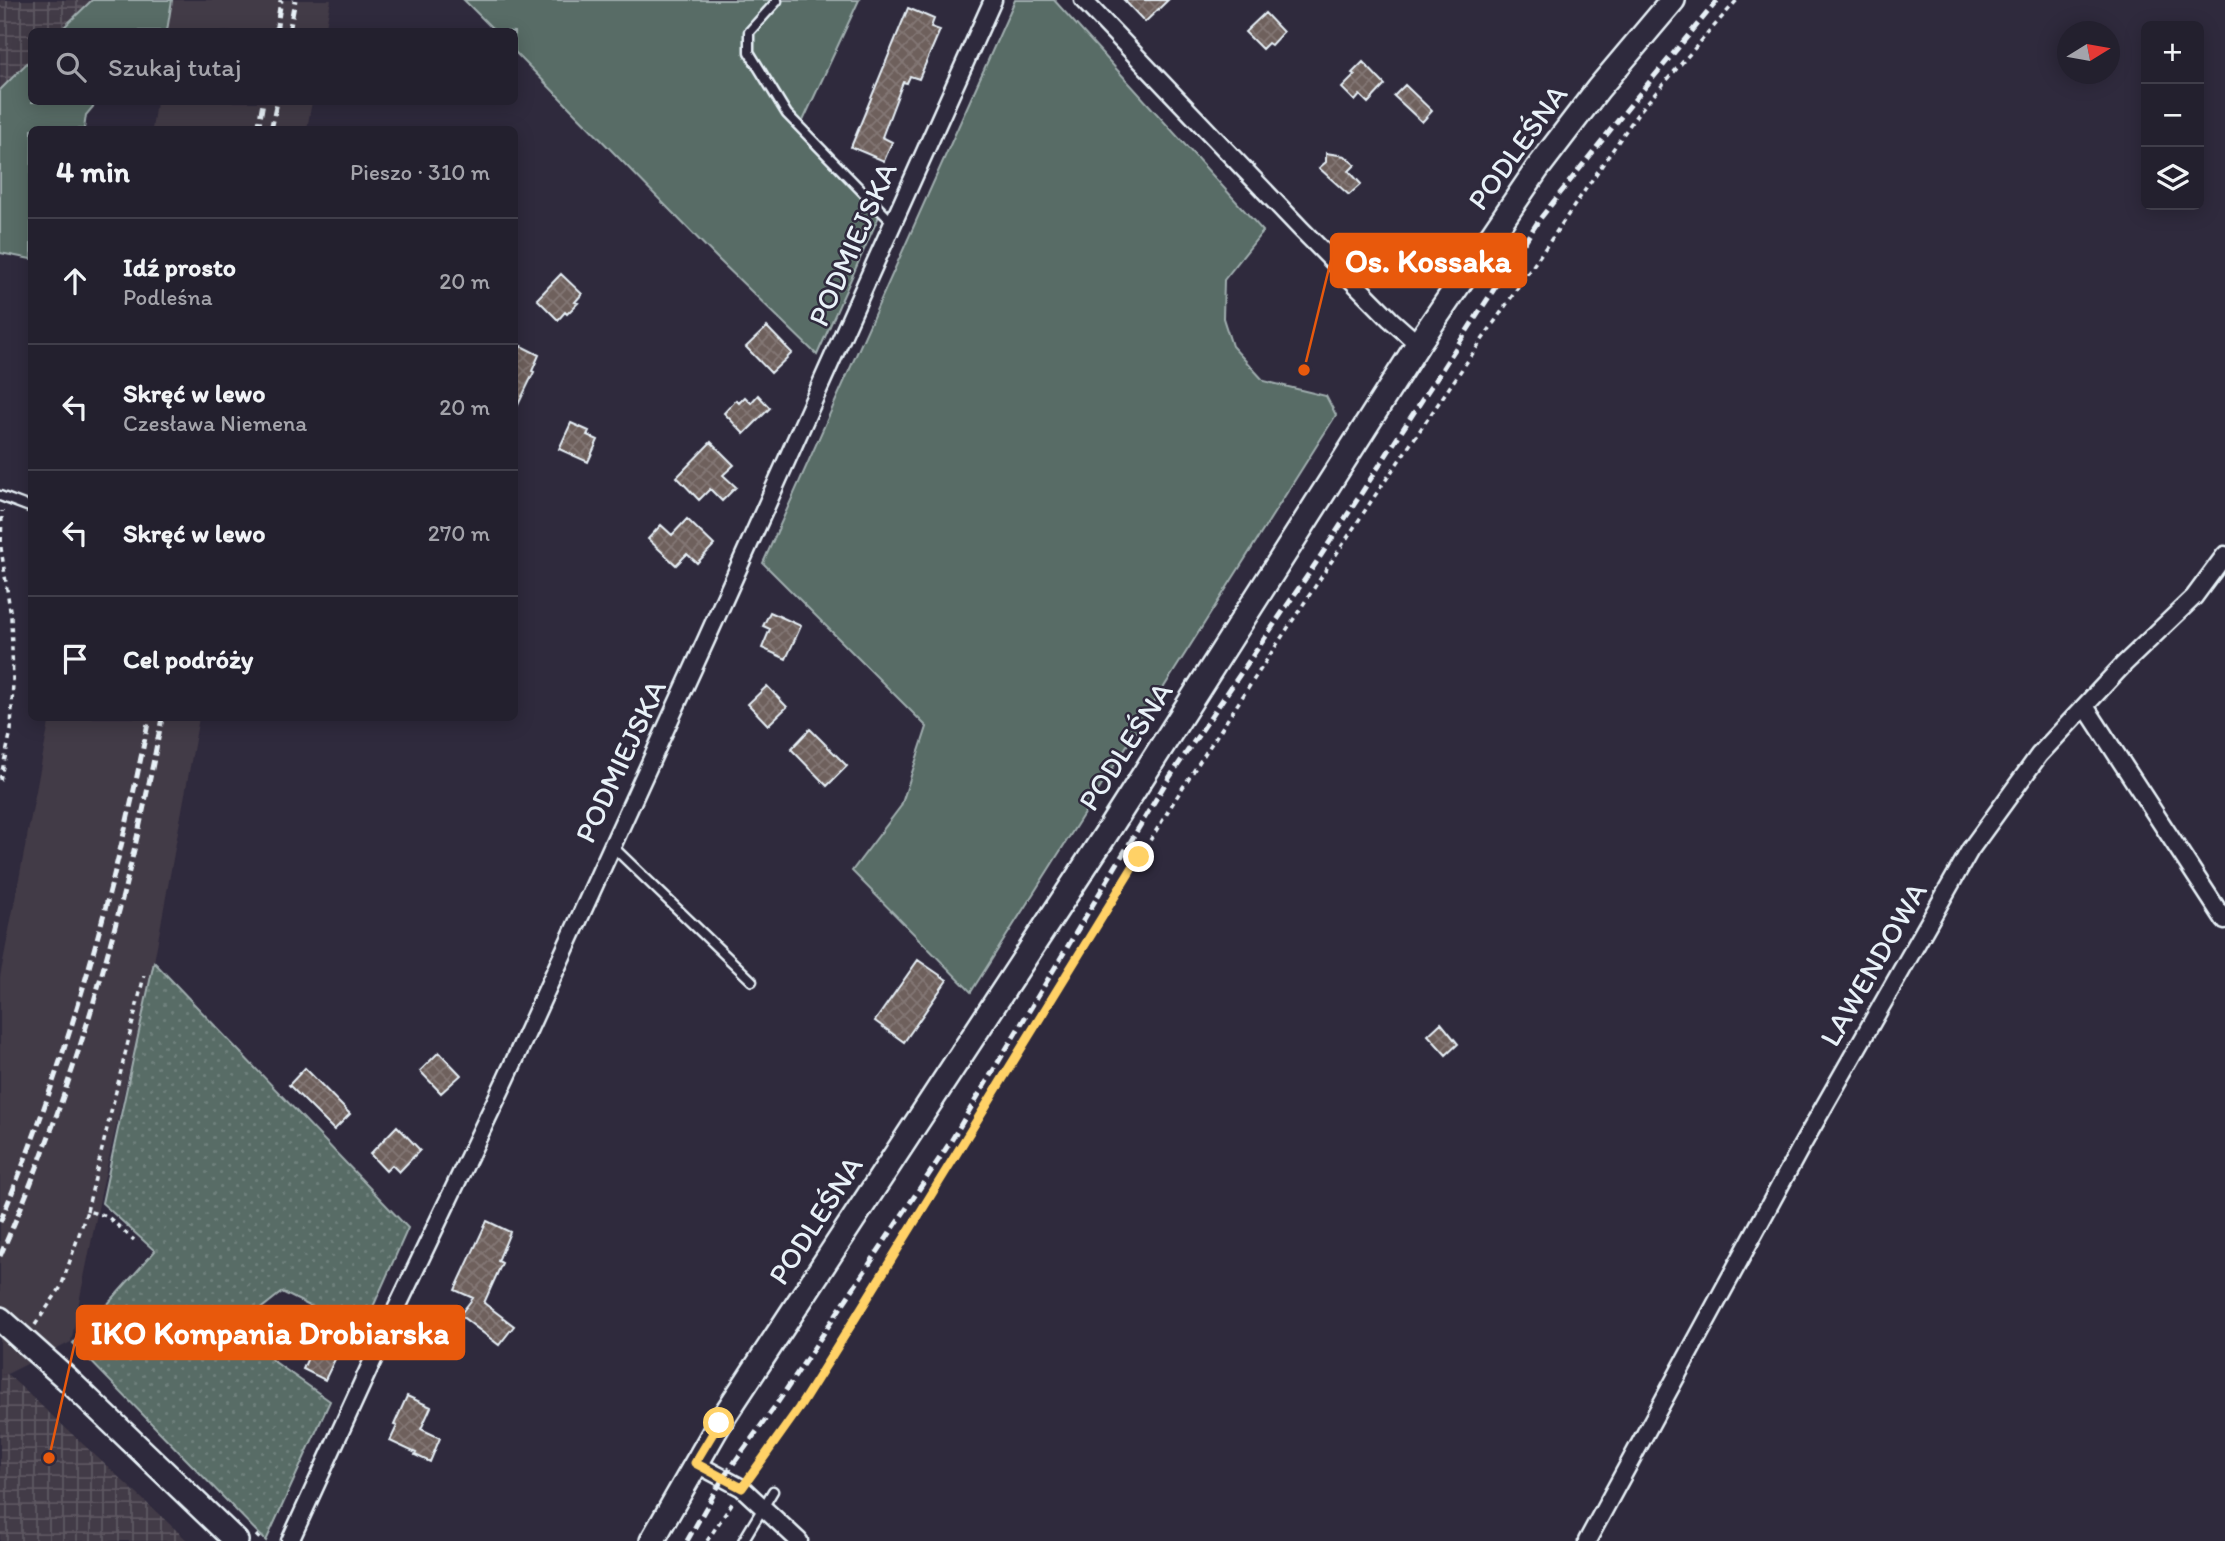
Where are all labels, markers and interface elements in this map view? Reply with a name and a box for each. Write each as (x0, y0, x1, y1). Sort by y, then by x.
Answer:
north arrow (2057, 21, 2120, 84)
map controls (2141, 21, 2204, 210)
button: + (2141, 21, 2204, 84)
search box (28, 28, 518, 105)
icon: search (52, 48, 90, 86)
text: Szukaj tutaj (108, 51, 241, 83)
street label: PODLEŚNA (1459, 77, 1575, 217)
button: − (2141, 84, 2204, 147)
button: layers (2141, 147, 2204, 210)
text: 4 min (56, 153, 130, 190)
street label: PODMIEJSKA (799, 156, 905, 332)
text: Pieszo · 310 m (350, 158, 490, 186)
callout: Os. Kossaka (1331, 234, 1526, 287)
text: Os. Kossaka (1345, 242, 1512, 280)
text: Idź prosto (123, 251, 236, 283)
icon: ahead (56, 262, 94, 300)
text: 20 m (439, 267, 490, 295)
text: Podleśna (123, 283, 213, 311)
text: Skręć w lewo (123, 377, 266, 409)
icon: left (56, 388, 94, 426)
text: 20 m (439, 393, 490, 421)
text: Czesława Niemena (123, 409, 307, 437)
icon: left (56, 514, 94, 552)
text: Skręć w lewo (123, 517, 266, 549)
text: 270 m (428, 519, 490, 547)
icon: arrive (56, 640, 94, 678)
text: Cel podróży (123, 643, 253, 675)
street label: PODMIEJSKA (566, 674, 674, 848)
street label: PODLEŚNA (1070, 675, 1180, 817)
route end (1123, 841, 1154, 872)
street label: LAWENDOWA (1811, 875, 1935, 1053)
street label: PODLEŚNA (760, 1149, 870, 1291)
callout: IKO Kompania Drobiarska (77, 1306, 464, 1359)
text: IKO Kompania Drobiarska (91, 1314, 449, 1352)
route start (703, 1407, 734, 1438)

